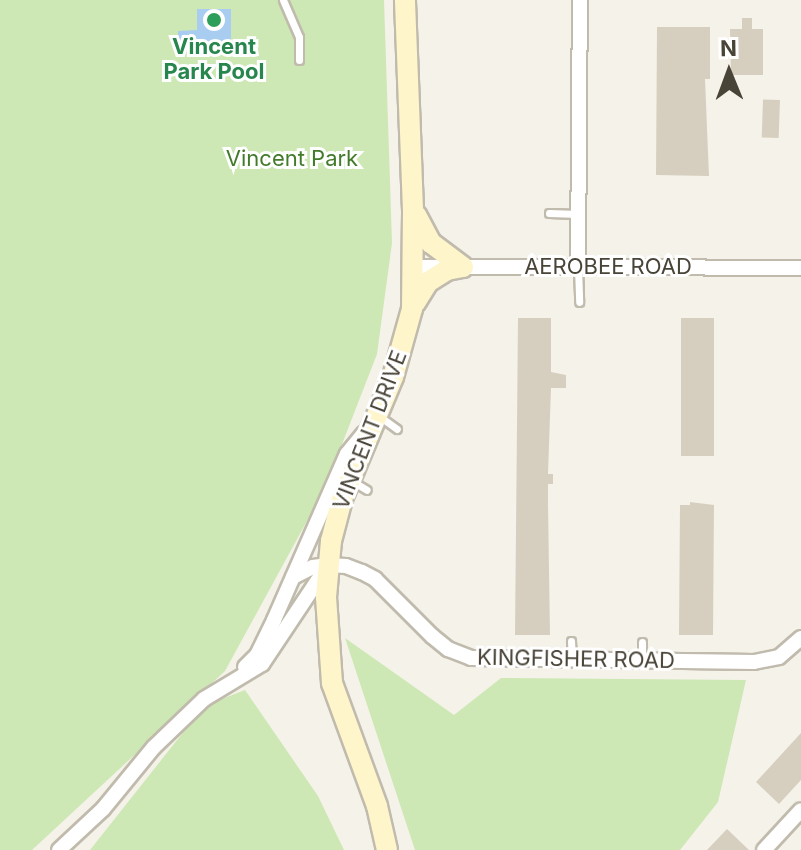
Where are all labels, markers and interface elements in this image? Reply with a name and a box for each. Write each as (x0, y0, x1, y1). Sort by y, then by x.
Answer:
marker: Vincent Park Pool (205, 11, 223, 29)
north arrow (689, 32, 769, 112)
place label: Vincent Park Pool (163, 33, 265, 84)
text: N (720, 35, 737, 61)
park label: Vincent Park (226, 146, 358, 172)
street label: AEROBEE ROAD (524, 254, 692, 280)
street label: VINCENT DRIVE (328, 347, 412, 513)
street label: KINGFISHER ROAD (477, 644, 675, 674)

